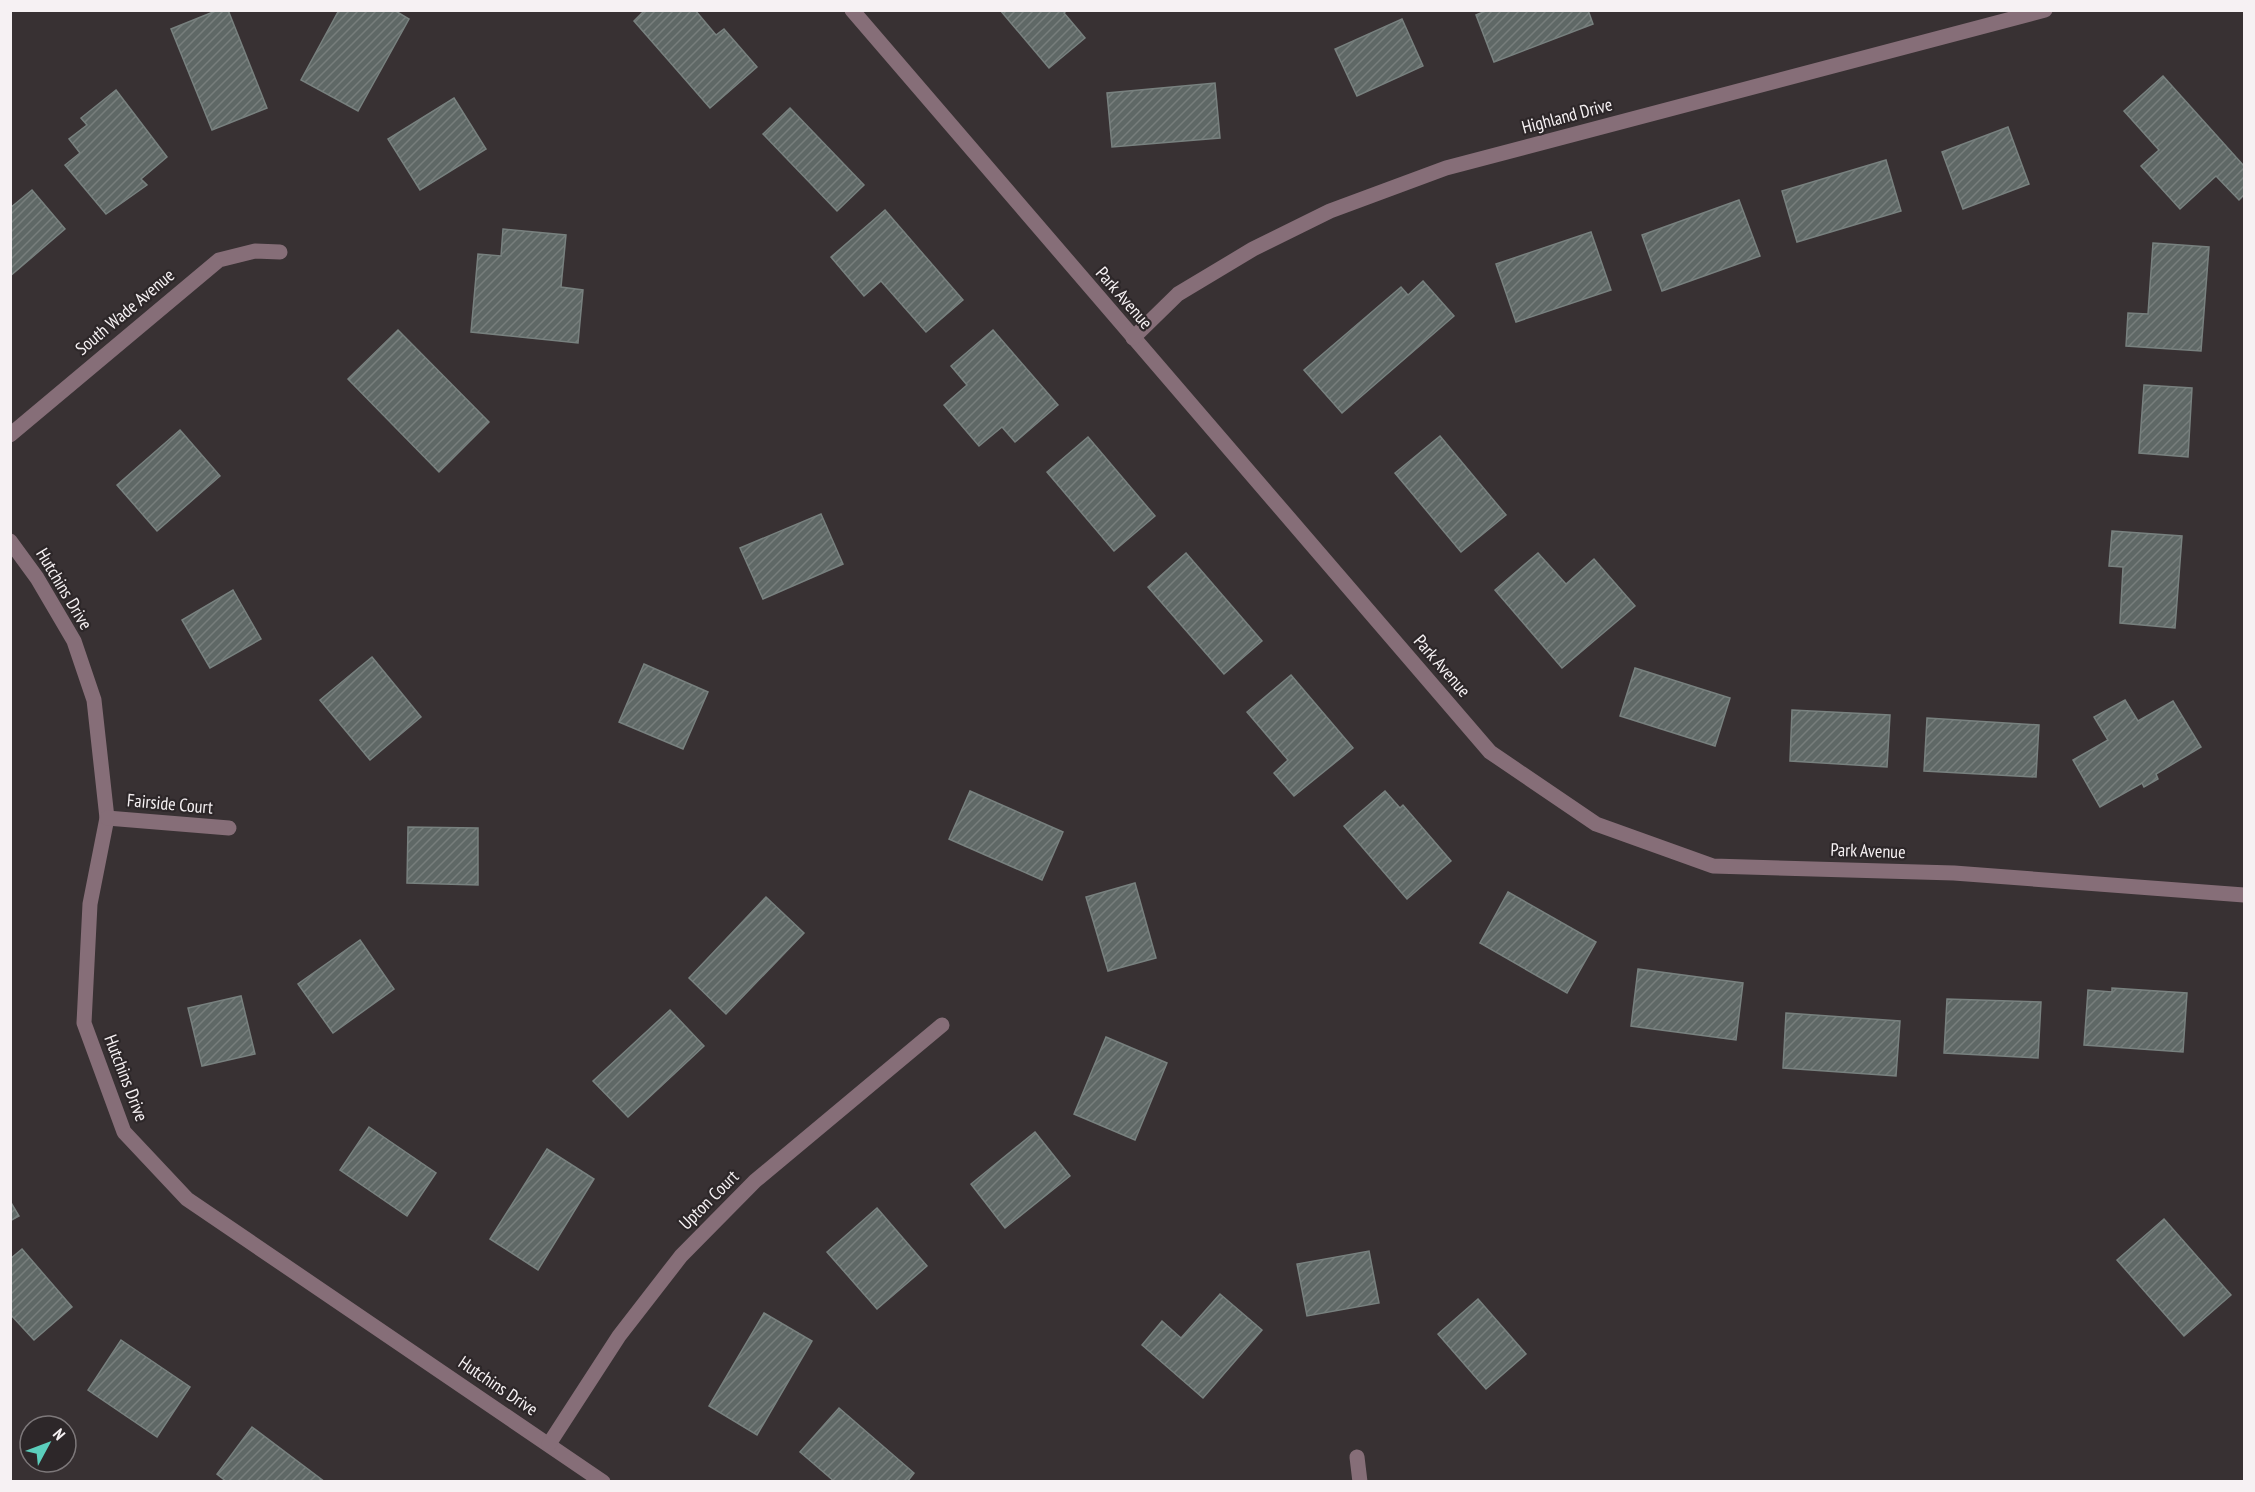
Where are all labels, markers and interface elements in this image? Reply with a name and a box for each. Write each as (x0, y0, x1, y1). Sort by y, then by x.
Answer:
street label: Highland Drive (1519, 92, 1615, 139)
street label: Park Avenue (1091, 262, 1158, 334)
street label: South Wade Avenue (70, 263, 179, 360)
street label: Hutchins Drive (31, 544, 98, 634)
street label: Park Avenue (1409, 630, 1476, 702)
street label: Fairside Court (126, 788, 214, 819)
street label: Park Avenue (1830, 838, 1906, 863)
street label: Hutchins Drive (99, 1031, 154, 1124)
street label: Upton Court (674, 1165, 743, 1234)
street label: Hutchins Drive (454, 1351, 542, 1421)
north arrow (18, 1414, 78, 1474)
text: N (49, 1424, 70, 1444)

